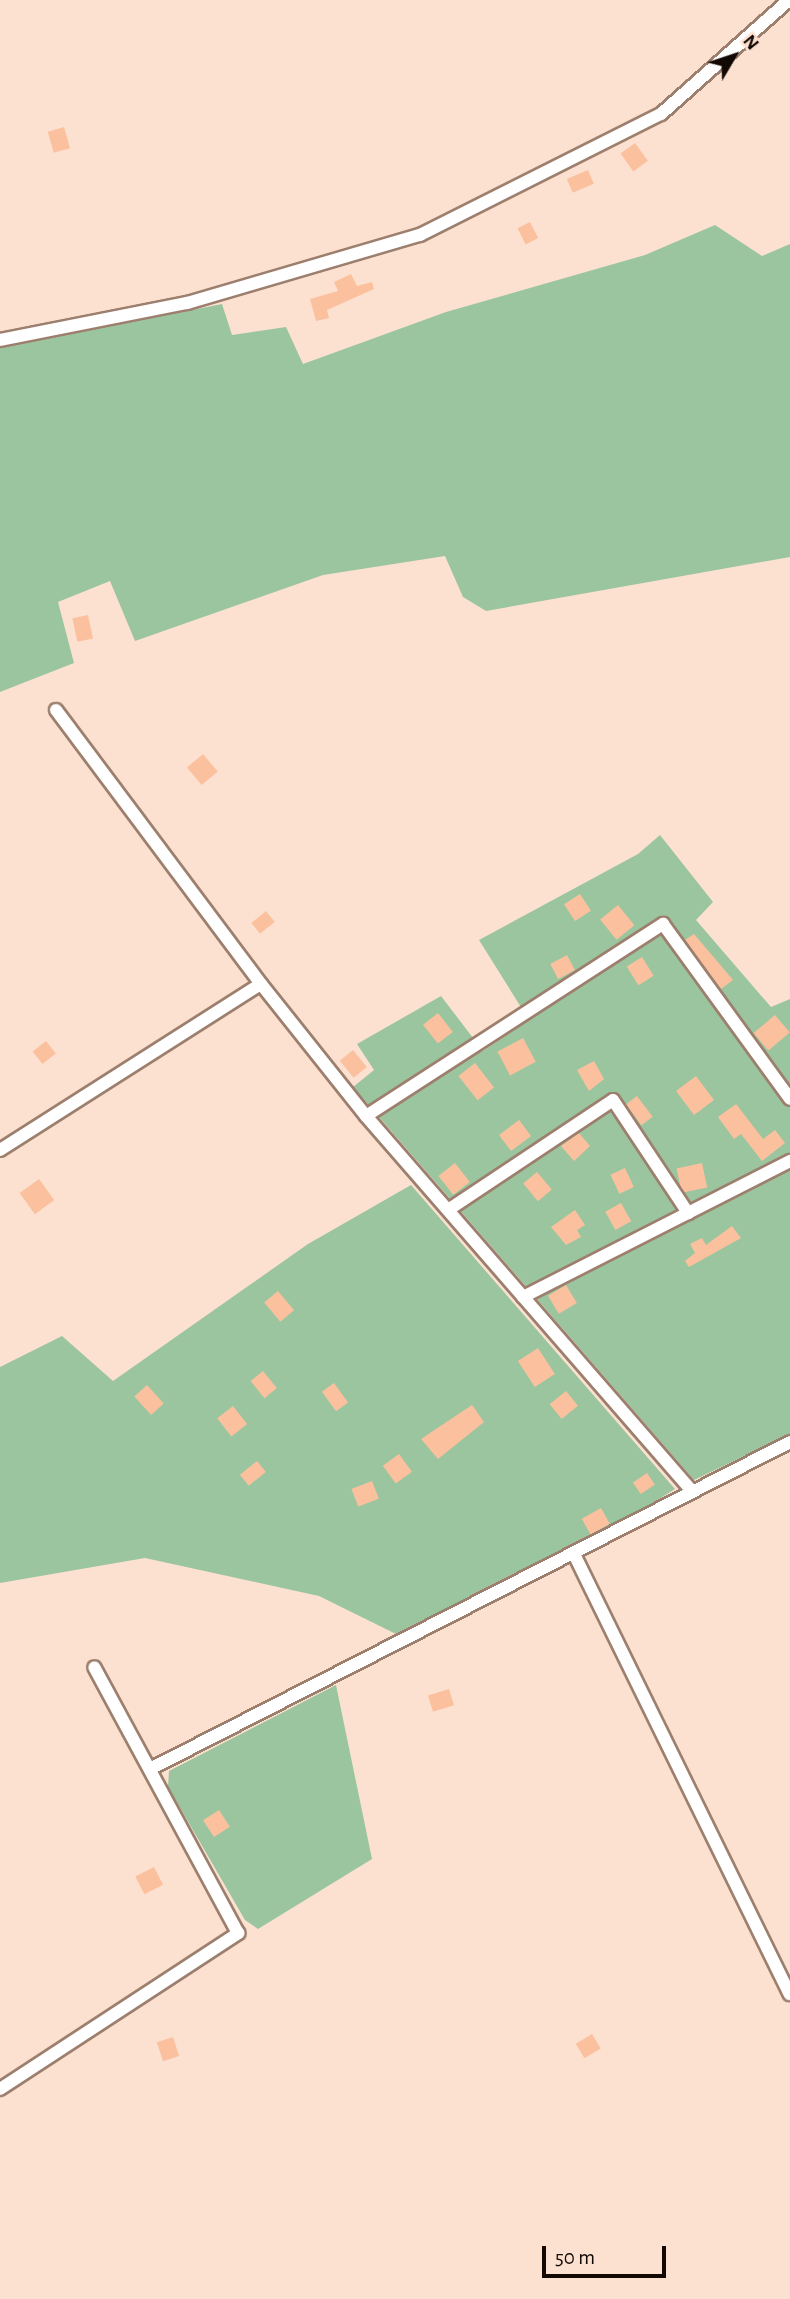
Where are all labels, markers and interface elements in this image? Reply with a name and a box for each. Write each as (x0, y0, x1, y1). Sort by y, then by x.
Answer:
north arrow (699, 21, 769, 91)
text: N (739, 31, 762, 54)
scale bar (545, 2232, 669, 2276)
text: 50 m (555, 2247, 595, 2268)

